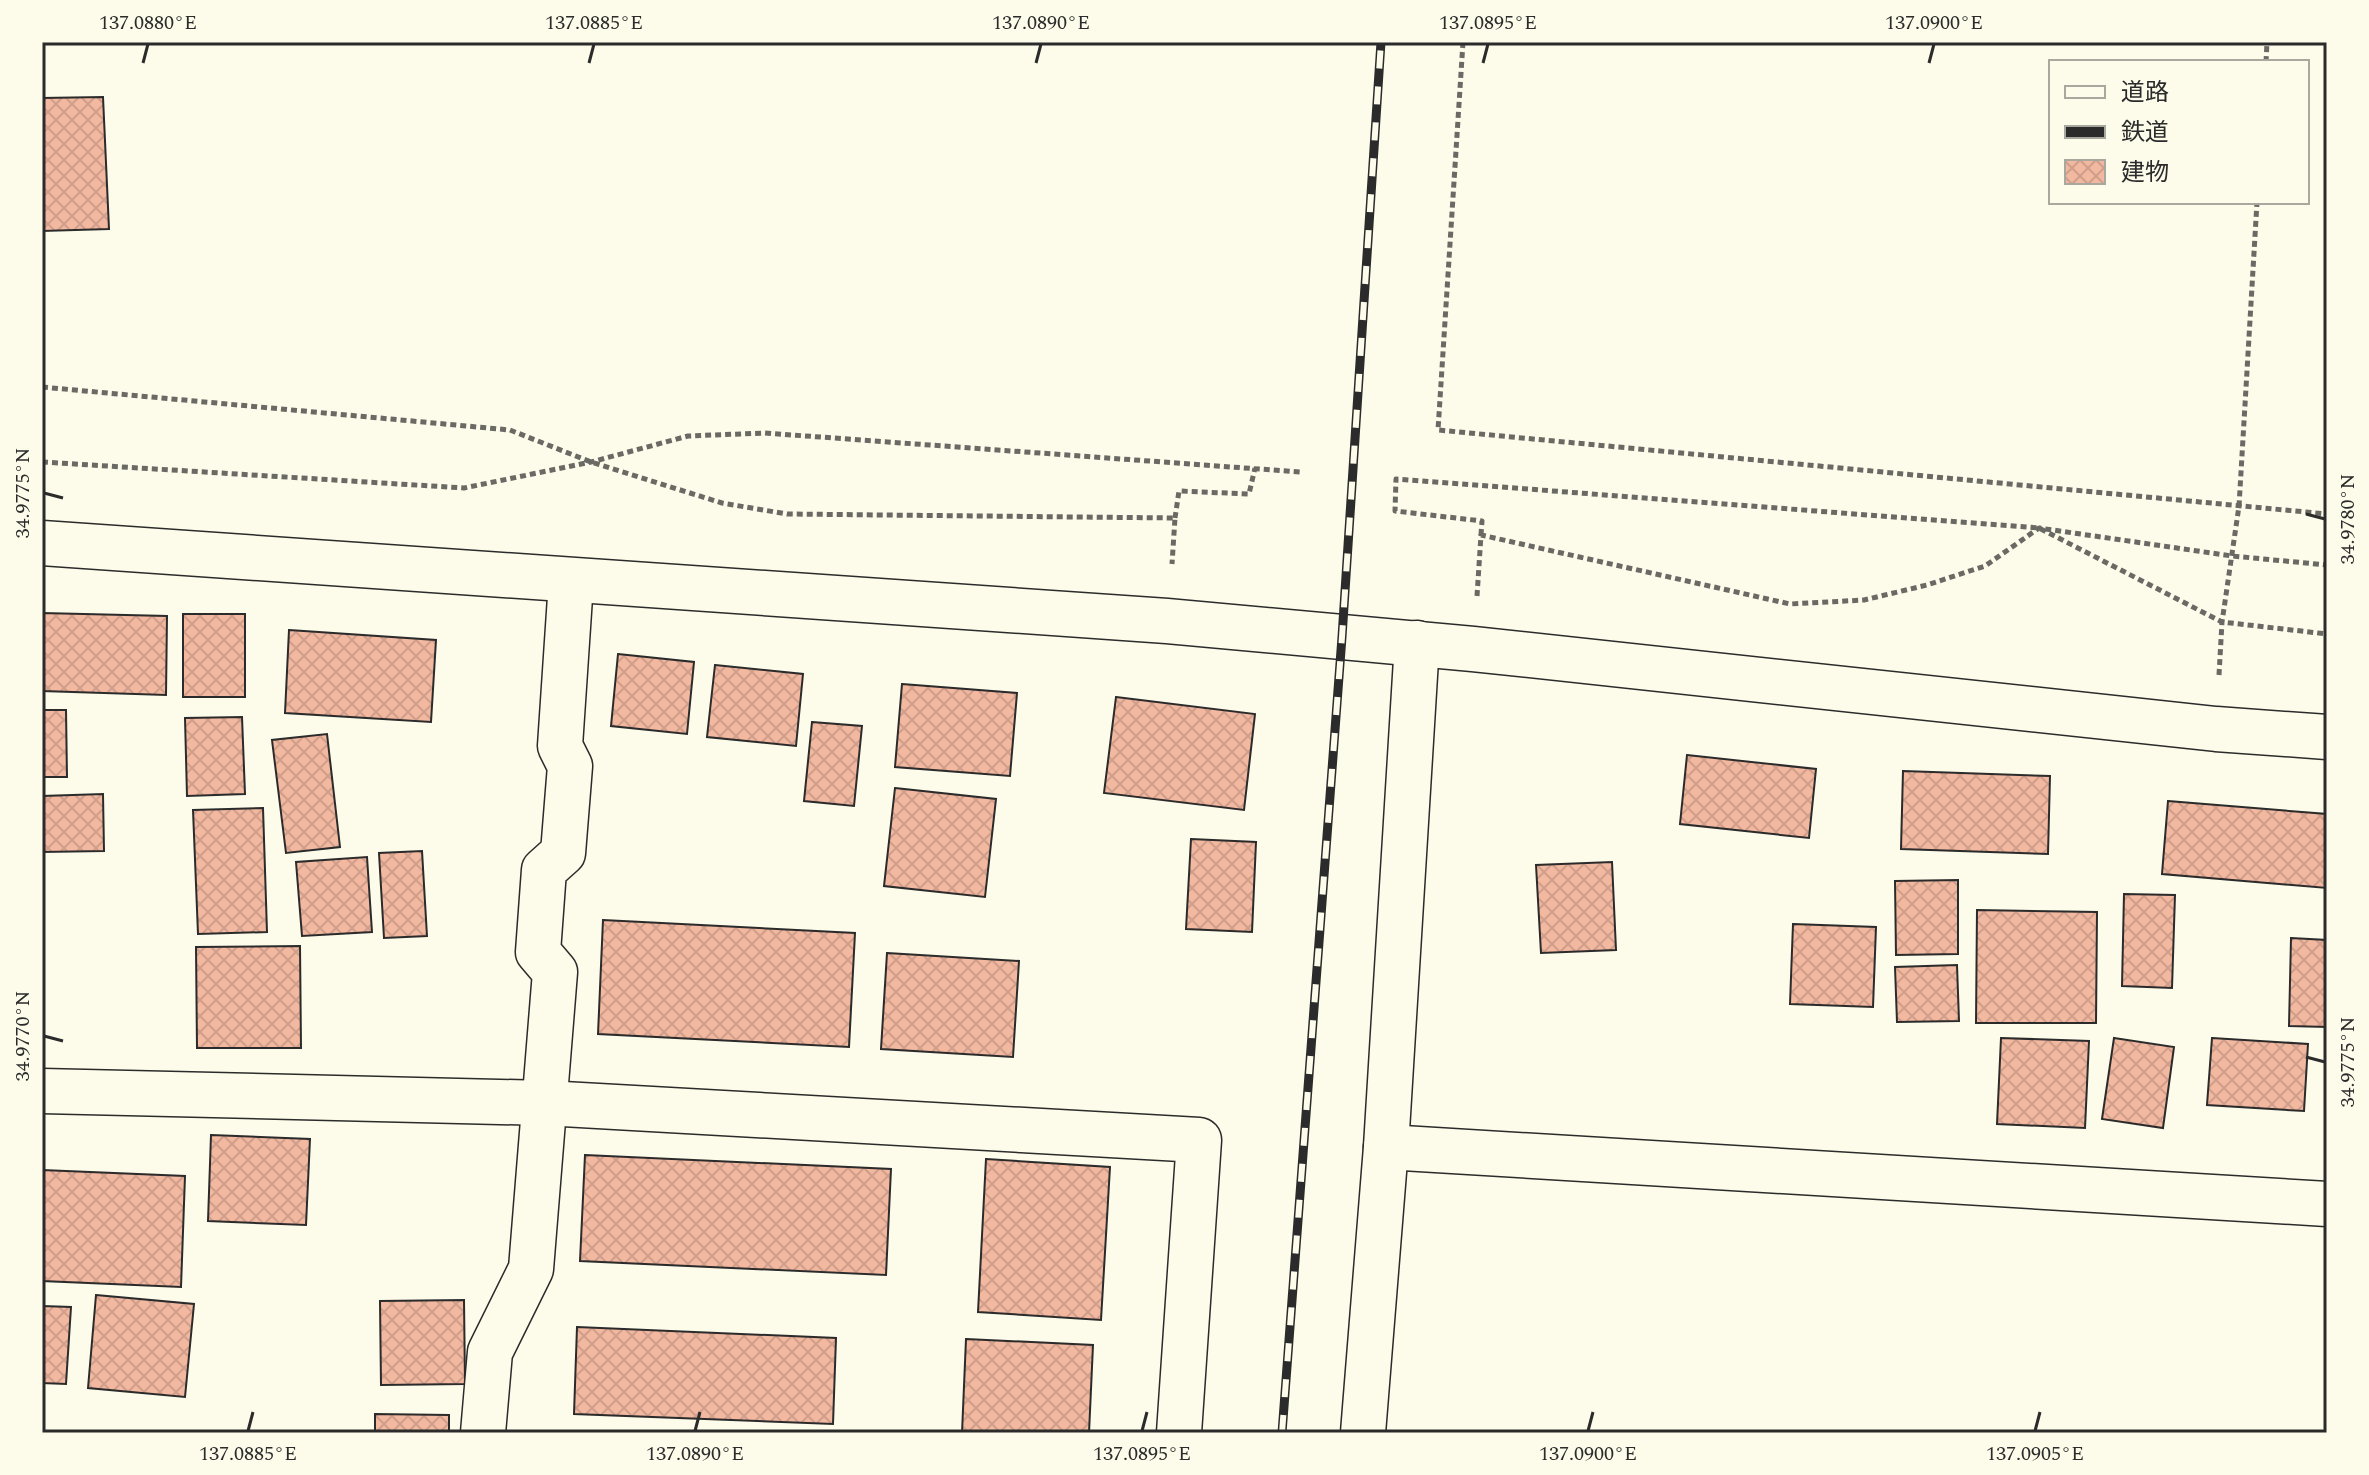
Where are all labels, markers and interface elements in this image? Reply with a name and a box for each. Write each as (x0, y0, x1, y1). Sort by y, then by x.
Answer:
text: 137.0880°E (99, 8, 197, 38)
text: 137.0885°E (545, 8, 643, 38)
text: 137.0890°E (992, 8, 1090, 38)
text: 137.0895°E (1439, 8, 1537, 38)
text: 137.0900°E (1885, 8, 1983, 38)
legend (2049, 60, 2309, 204)
text: 道路 (2121, 75, 2169, 111)
text: 鉄道 (2121, 115, 2169, 151)
text: 建物 (2121, 155, 2169, 191)
text: 34.9775°N (8, 448, 38, 538)
text: 34.9780°N (2333, 474, 2363, 564)
text: 34.9770°N (8, 991, 38, 1081)
text: 34.9775°N (2333, 1017, 2363, 1107)
text: 137.0885°E (199, 1439, 297, 1469)
text: 137.0890°E (646, 1439, 744, 1469)
text: 137.0895°E (1093, 1439, 1191, 1469)
text: 137.0900°E (1539, 1439, 1637, 1469)
text: 137.0905°E (1986, 1439, 2084, 1469)

